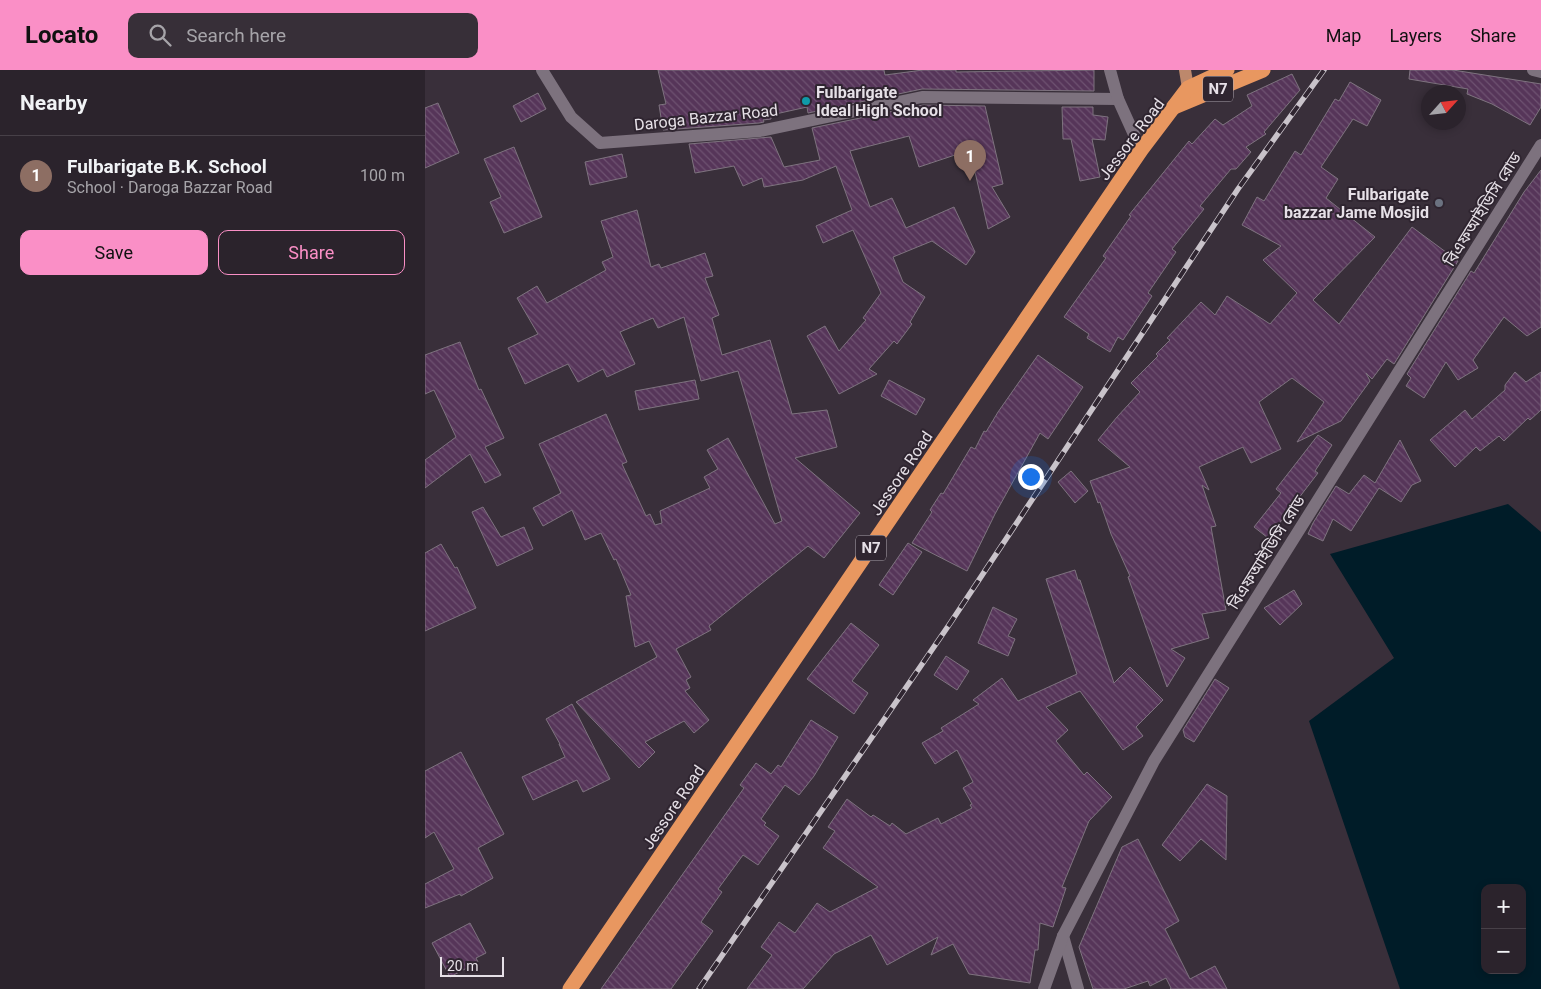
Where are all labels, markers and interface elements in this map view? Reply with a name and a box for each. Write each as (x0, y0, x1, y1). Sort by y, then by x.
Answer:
search box (128, 13, 478, 58)
text: Locato (25, 21, 98, 49)
icon: search (146, 21, 174, 49)
text: Search here (186, 24, 286, 47)
text: Map (1326, 25, 1361, 46)
text: Layers (1389, 25, 1442, 46)
text: Share (1470, 25, 1516, 46)
road number: N7 (1203, 76, 1233, 102)
place label: Fulbarigate Ideal High School (816, 83, 942, 120)
north arrow (1421, 85, 1466, 130)
text: Nearby (20, 91, 87, 115)
marker: Fulbarigate Ideal High School (800, 95, 812, 107)
street label: Jessore Road (1095, 95, 1168, 184)
street label: Daroga Bazzar Road (633, 100, 779, 135)
pin: 1 (954, 140, 986, 181)
street label: বিএফআইডিসি রোড (1439, 148, 1525, 271)
text: Fulbarigate B.K. School (67, 155, 267, 178)
text: 1 (31, 166, 41, 185)
text: 100 m (360, 166, 405, 185)
text: School · Daroga Bazzar Road (67, 178, 273, 197)
place label: Fulbarigate bazzar Jame Mosjid (1284, 185, 1429, 222)
marker: Fulbarigate bazzar Jame Mosjid (1433, 197, 1445, 209)
button: Save (20, 230, 208, 275)
button: Share (218, 230, 405, 275)
street label: Jessore Road (866, 428, 937, 519)
your location (1018, 464, 1044, 490)
street label: বিএফআইডিসি রোড (1223, 491, 1309, 614)
road number: N7 (856, 536, 886, 560)
street label: Jessore Road (638, 762, 709, 853)
map controls (1481, 884, 1526, 974)
button: + (1481, 884, 1526, 929)
button: − (1481, 929, 1526, 974)
scale bar (440, 954, 504, 977)
text: 20 m (447, 958, 479, 974)

